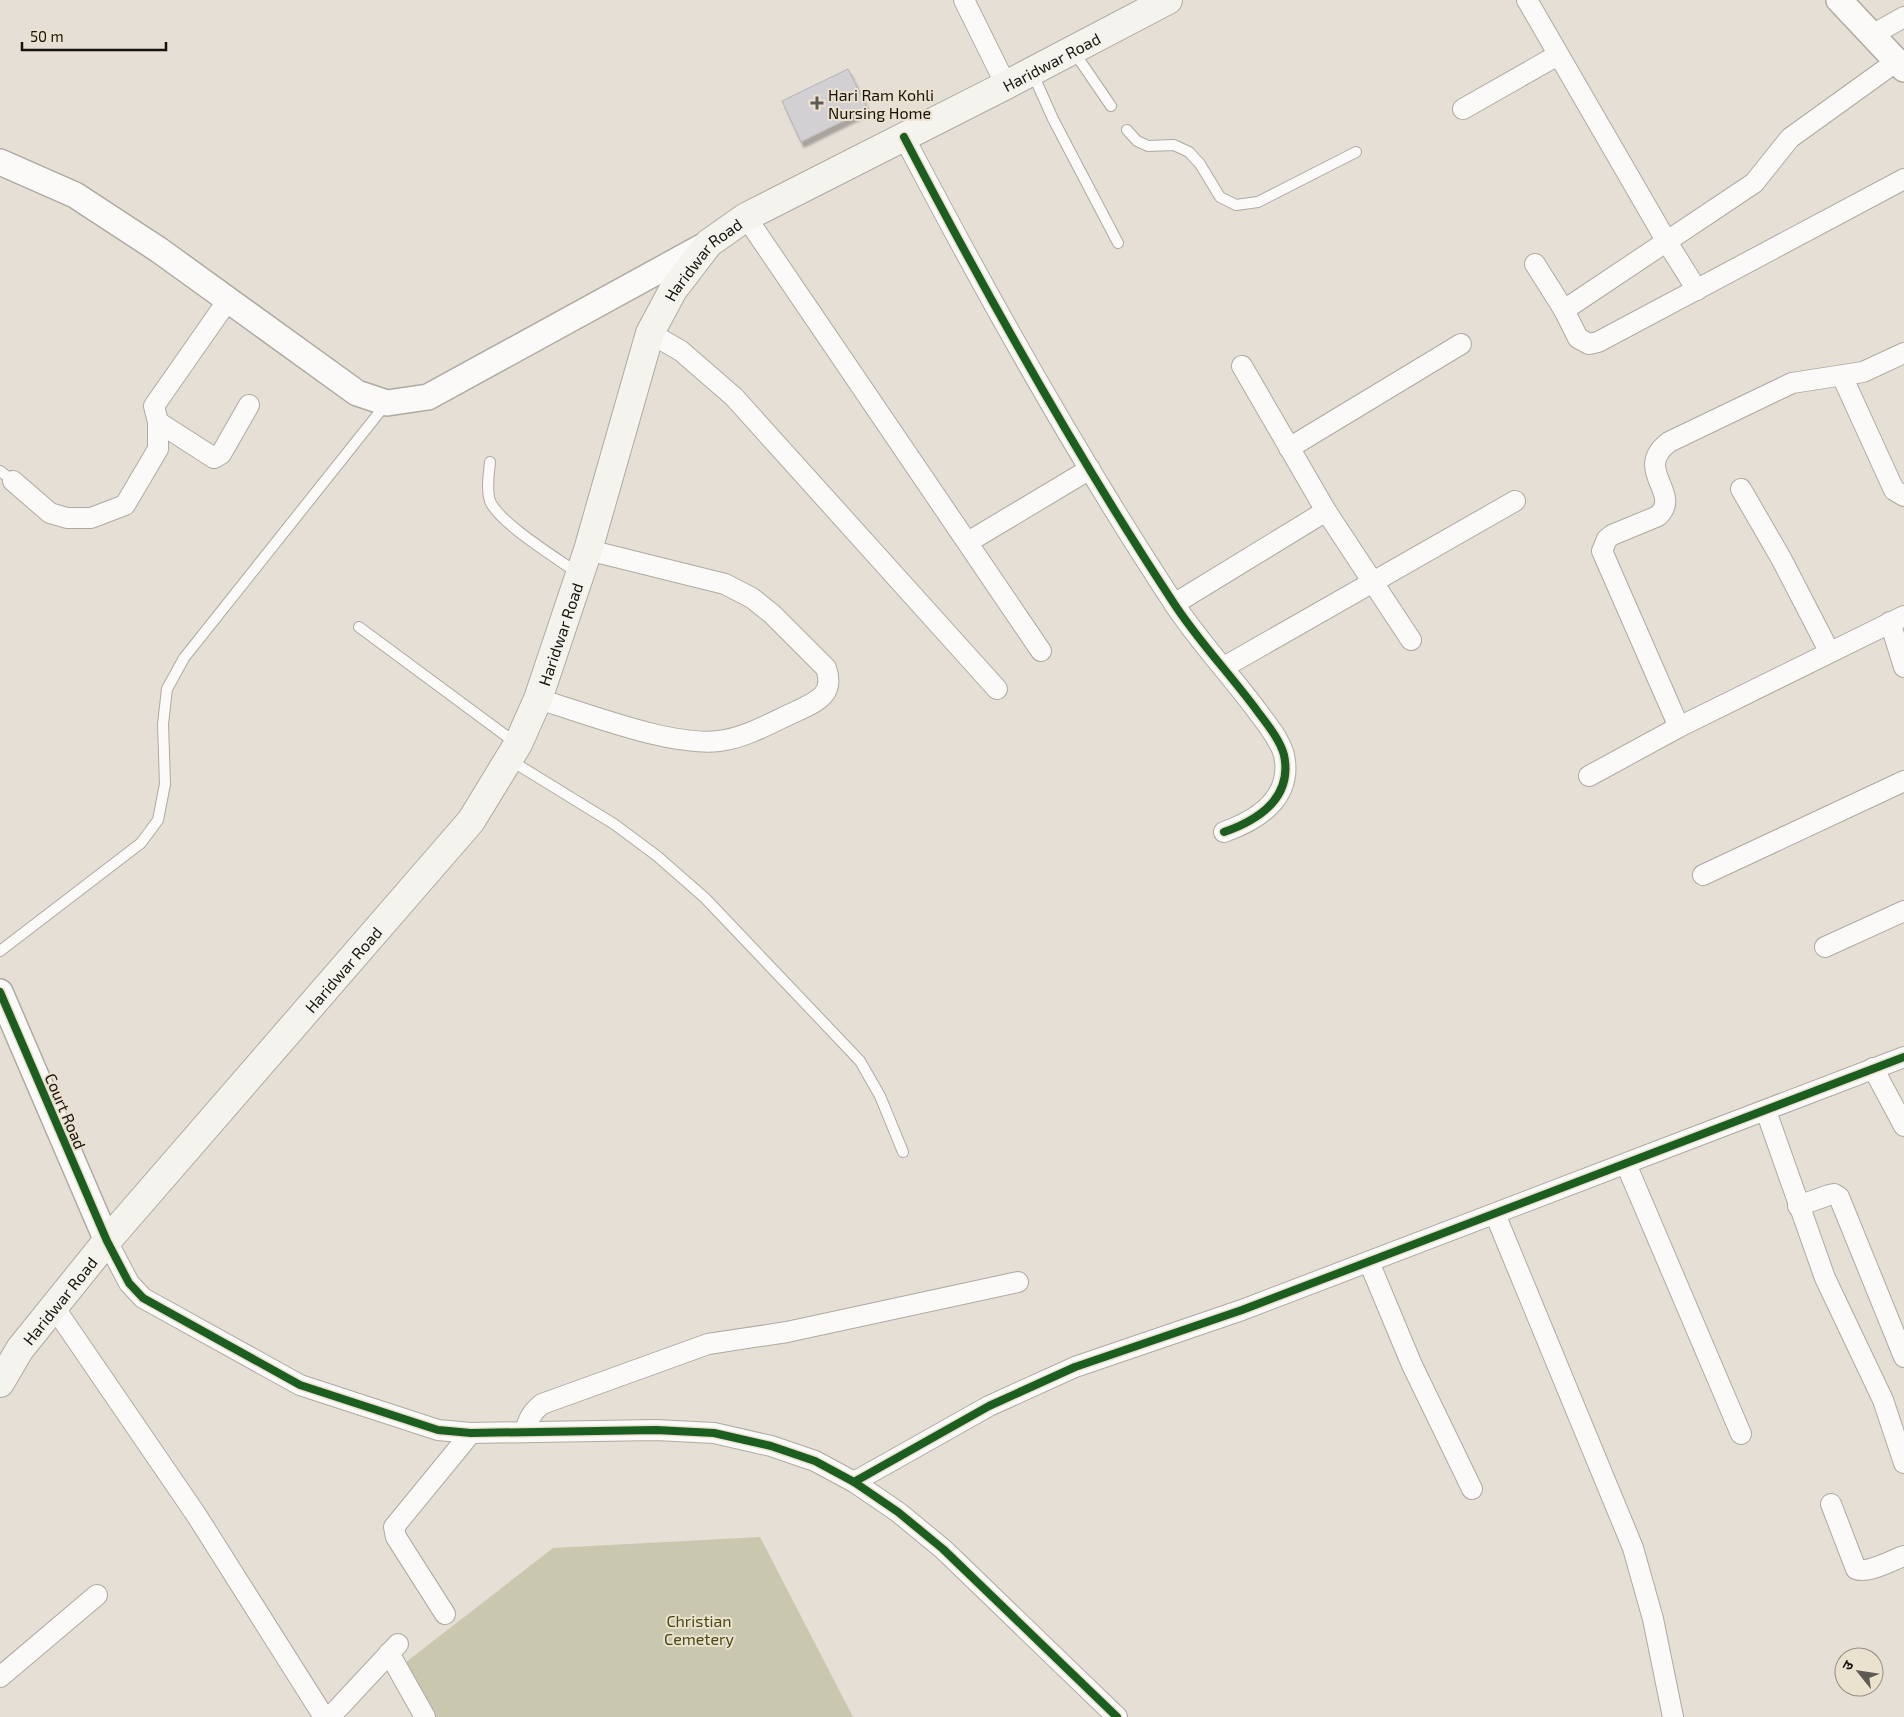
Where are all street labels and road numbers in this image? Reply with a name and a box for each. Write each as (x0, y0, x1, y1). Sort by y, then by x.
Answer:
street label: Haridwar Road (999, 28, 1103, 95)
street label: Haridwar Road (660, 214, 745, 304)
street label: Haridwar Road (534, 580, 586, 688)
street label: Haridwar Road (300, 922, 385, 1016)
street label: Court Road (42, 1070, 90, 1152)
street label: Haridwar Road (18, 1252, 100, 1348)

